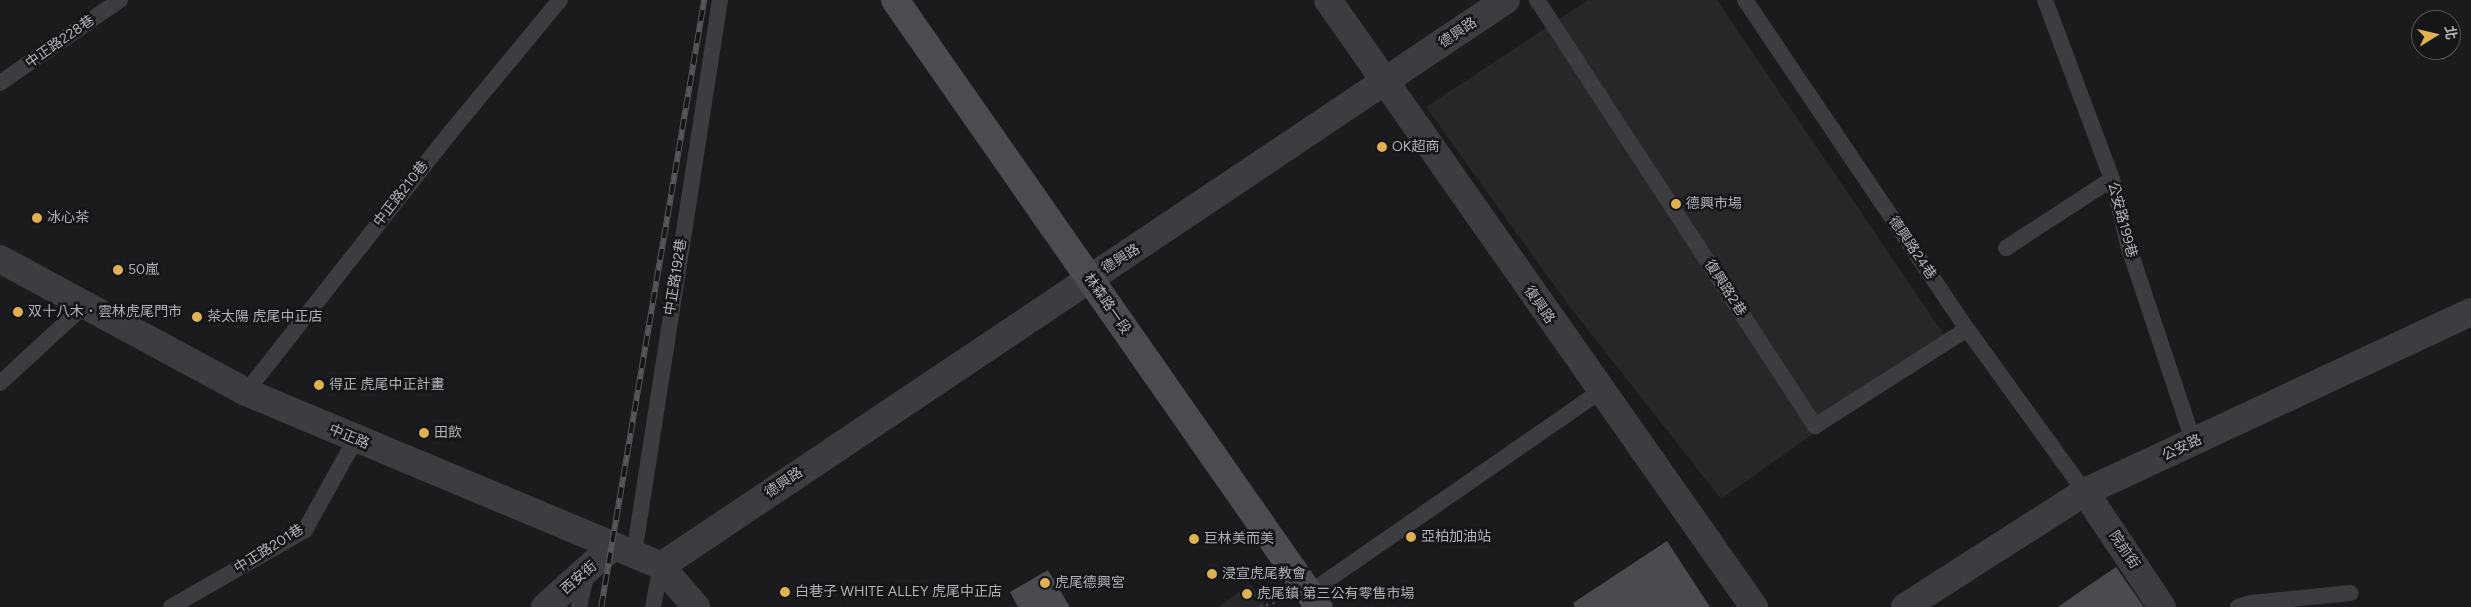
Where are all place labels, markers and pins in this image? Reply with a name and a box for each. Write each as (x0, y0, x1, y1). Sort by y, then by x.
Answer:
place label: OK超商 (1392, 139, 1439, 155)
marker: OK超商 (1376, 141, 1388, 153)
place label: 德興市場 (1686, 196, 1742, 212)
marker: 德興市場 (1670, 198, 1682, 210)
place label: 冰心茶 (47, 210, 89, 226)
marker: 冰心茶 (31, 212, 43, 224)
place label: 50嵐 (128, 262, 159, 278)
marker: 50嵐 (112, 264, 124, 276)
place label: 双十八木．雲林虎尾門市 (28, 304, 182, 320)
marker: 双十八木．雲林虎尾門市 (12, 306, 24, 318)
place label: 茶太陽 虎尾中正店 (207, 309, 322, 325)
marker: 茶太陽 虎尾中正店 (191, 311, 203, 323)
place label: 得正 虎尾中正計畫 (329, 377, 444, 393)
marker: 得正 虎尾中正計畫 (313, 379, 325, 391)
place label: 田飲 (434, 425, 462, 441)
marker: 田飲 (418, 427, 430, 439)
place label: 亞柏加油站 (1421, 529, 1491, 545)
place label: 巨林美而美 (1204, 531, 1274, 547)
marker: 亞柏加油站 (1405, 531, 1417, 543)
marker: 巨林美而美 (1188, 533, 1200, 545)
place label: 浸宣虎尾教會 (1222, 566, 1306, 582)
marker: 浸宣虎尾教會 (1206, 568, 1218, 580)
place label: 虎尾德興宮 (1055, 575, 1125, 591)
marker: 虎尾德興宮 (1039, 577, 1051, 589)
place label: 白巷子 WHITE ALLEY 虎尾中正店 (795, 584, 1002, 600)
marker: 白巷子 WHITE ALLEY 虎尾中正店 (779, 586, 791, 598)
place label: 虎尾鎮 第三公有零售市場 (1257, 586, 1414, 602)
marker: 虎尾鎮 第三公有零售市場 (1241, 588, 1253, 600)

